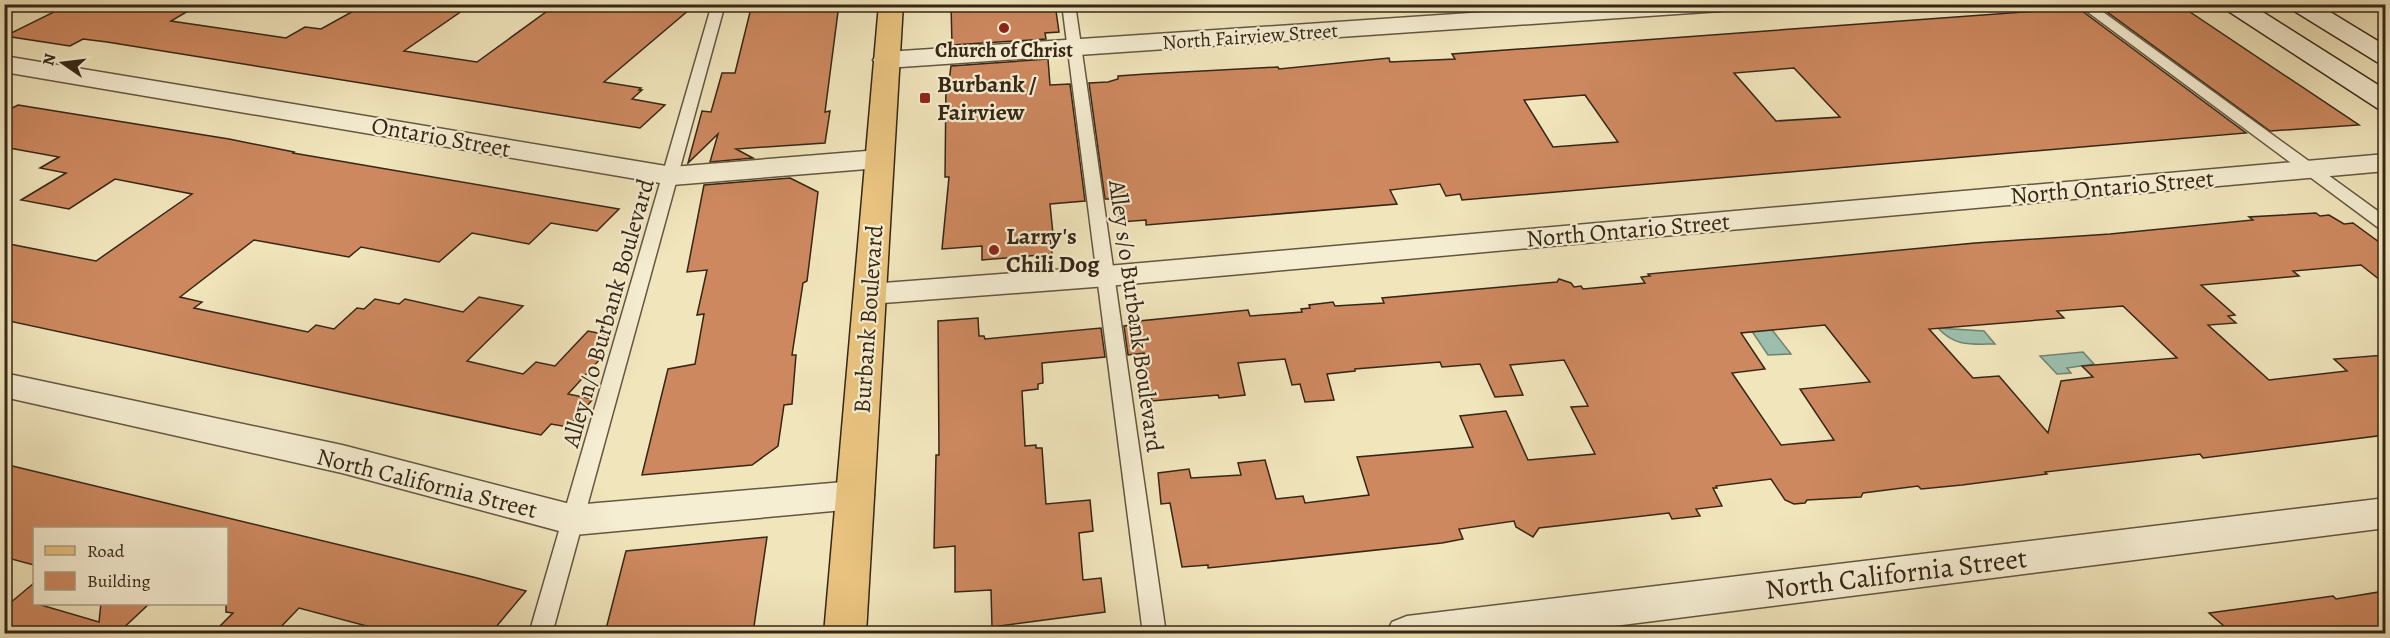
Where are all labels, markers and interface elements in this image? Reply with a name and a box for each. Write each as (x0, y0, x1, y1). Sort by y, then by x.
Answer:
street label: North Fairview Street (1161, 17, 1339, 56)
marker: Church of Christ (997, 21, 1011, 35)
north arrow (33, 33, 93, 93)
place label: Church of Christ (935, 37, 1073, 64)
text: N (37, 51, 62, 68)
place label: Burbank / Fairview (937, 68, 1037, 128)
marker: Burbank / Fairview (918, 91, 932, 105)
street label: Ontario Street (369, 109, 513, 165)
street label: North Ontario Street (2009, 162, 2215, 212)
street label: Alley n/o Burbank Boulevard (554, 175, 662, 452)
street label: Alley s/o Burbank Boulevard (1101, 177, 1171, 454)
street label: North Ontario Street (1525, 205, 1731, 255)
place label: Larry's Chili Dog (1006, 220, 1100, 280)
street label: Burbank Boulevard (845, 224, 891, 414)
marker: Larry's Chili Dog (987, 243, 1001, 257)
street label: North California Street (314, 440, 540, 526)
legend (33, 527, 228, 605)
text: Road (87, 539, 125, 563)
street label: North California Street (1763, 539, 2029, 609)
text: Building (87, 569, 151, 593)

